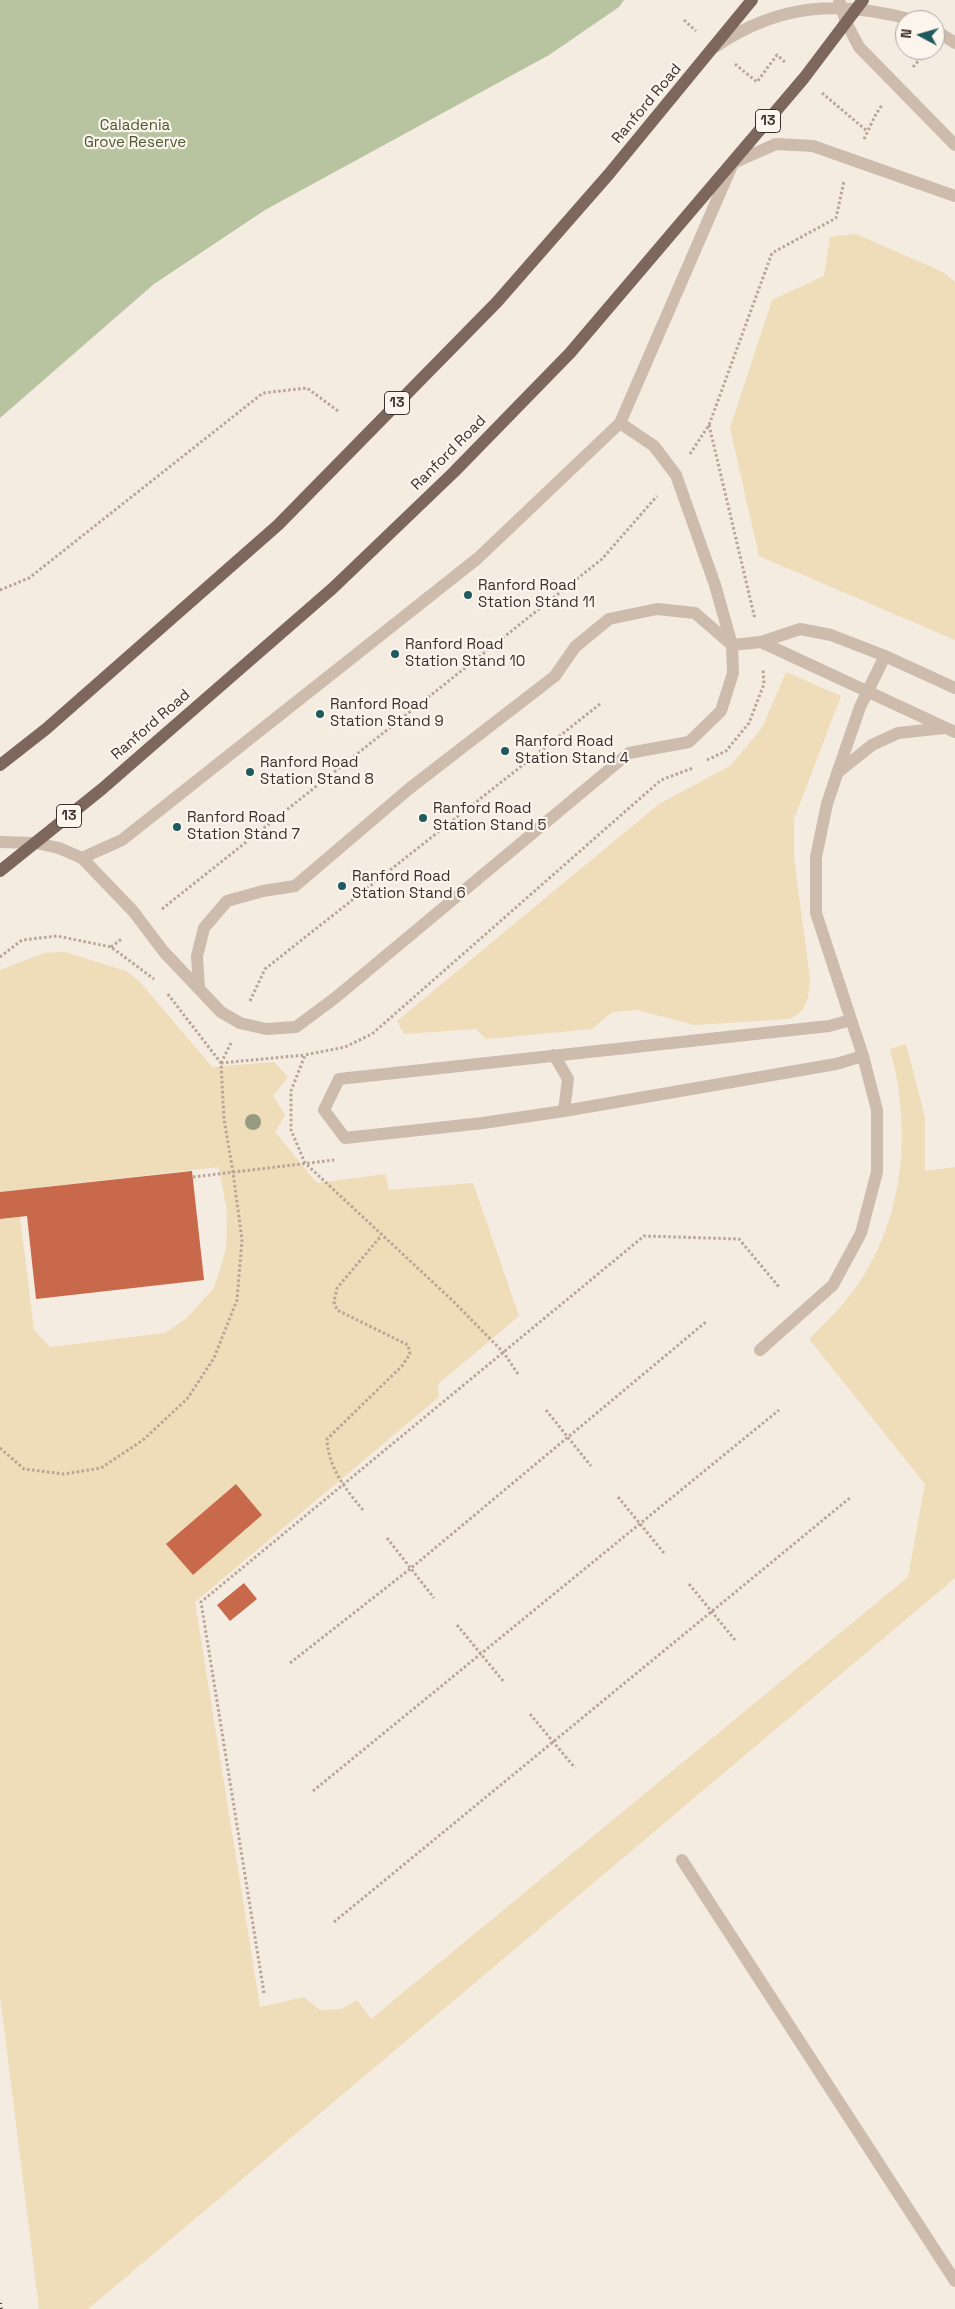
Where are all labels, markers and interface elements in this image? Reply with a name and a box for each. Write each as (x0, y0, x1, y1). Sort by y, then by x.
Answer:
north arrow (895, 10, 945, 60)
text: N (897, 28, 916, 39)
street label: Ranford Road (609, 61, 685, 147)
road number: 13 (756, 110, 780, 132)
park label: Caladenia Grove Reserve (84, 117, 186, 152)
road number: 13 (384, 392, 410, 414)
street label: Ranford Road (408, 412, 490, 494)
place label: Ranford Road Station Stand 11 (478, 577, 595, 612)
marker: Ranford Road Station Stand 11 (462, 589, 474, 601)
place label: Ranford Road Station Stand 10 (405, 636, 525, 671)
marker: Ranford Road Station Stand 10 (389, 648, 401, 660)
street label: Ranford Road (108, 686, 194, 764)
place label: Ranford Road Station Stand 9 (330, 696, 444, 731)
marker: Ranford Road Station Stand 9 (314, 708, 326, 720)
place label: Ranford Road Station Stand 4 (515, 733, 629, 768)
marker: Ranford Road Station Stand 4 (499, 745, 511, 757)
place label: Ranford Road Station Stand 8 (260, 754, 374, 789)
marker: Ranford Road Station Stand 8 (244, 766, 256, 778)
place label: Ranford Road Station Stand 5 (433, 800, 546, 835)
road number: 13 (56, 804, 82, 828)
place label: Ranford Road Station Stand 7 (187, 809, 300, 844)
marker: Ranford Road Station Stand 5 (417, 812, 429, 824)
marker: Ranford Road Station Stand 7 (171, 821, 183, 833)
place label: Ranford Road Station Stand 6 (352, 868, 466, 903)
marker: Ranford Road Station Stand 6 (336, 880, 348, 892)

